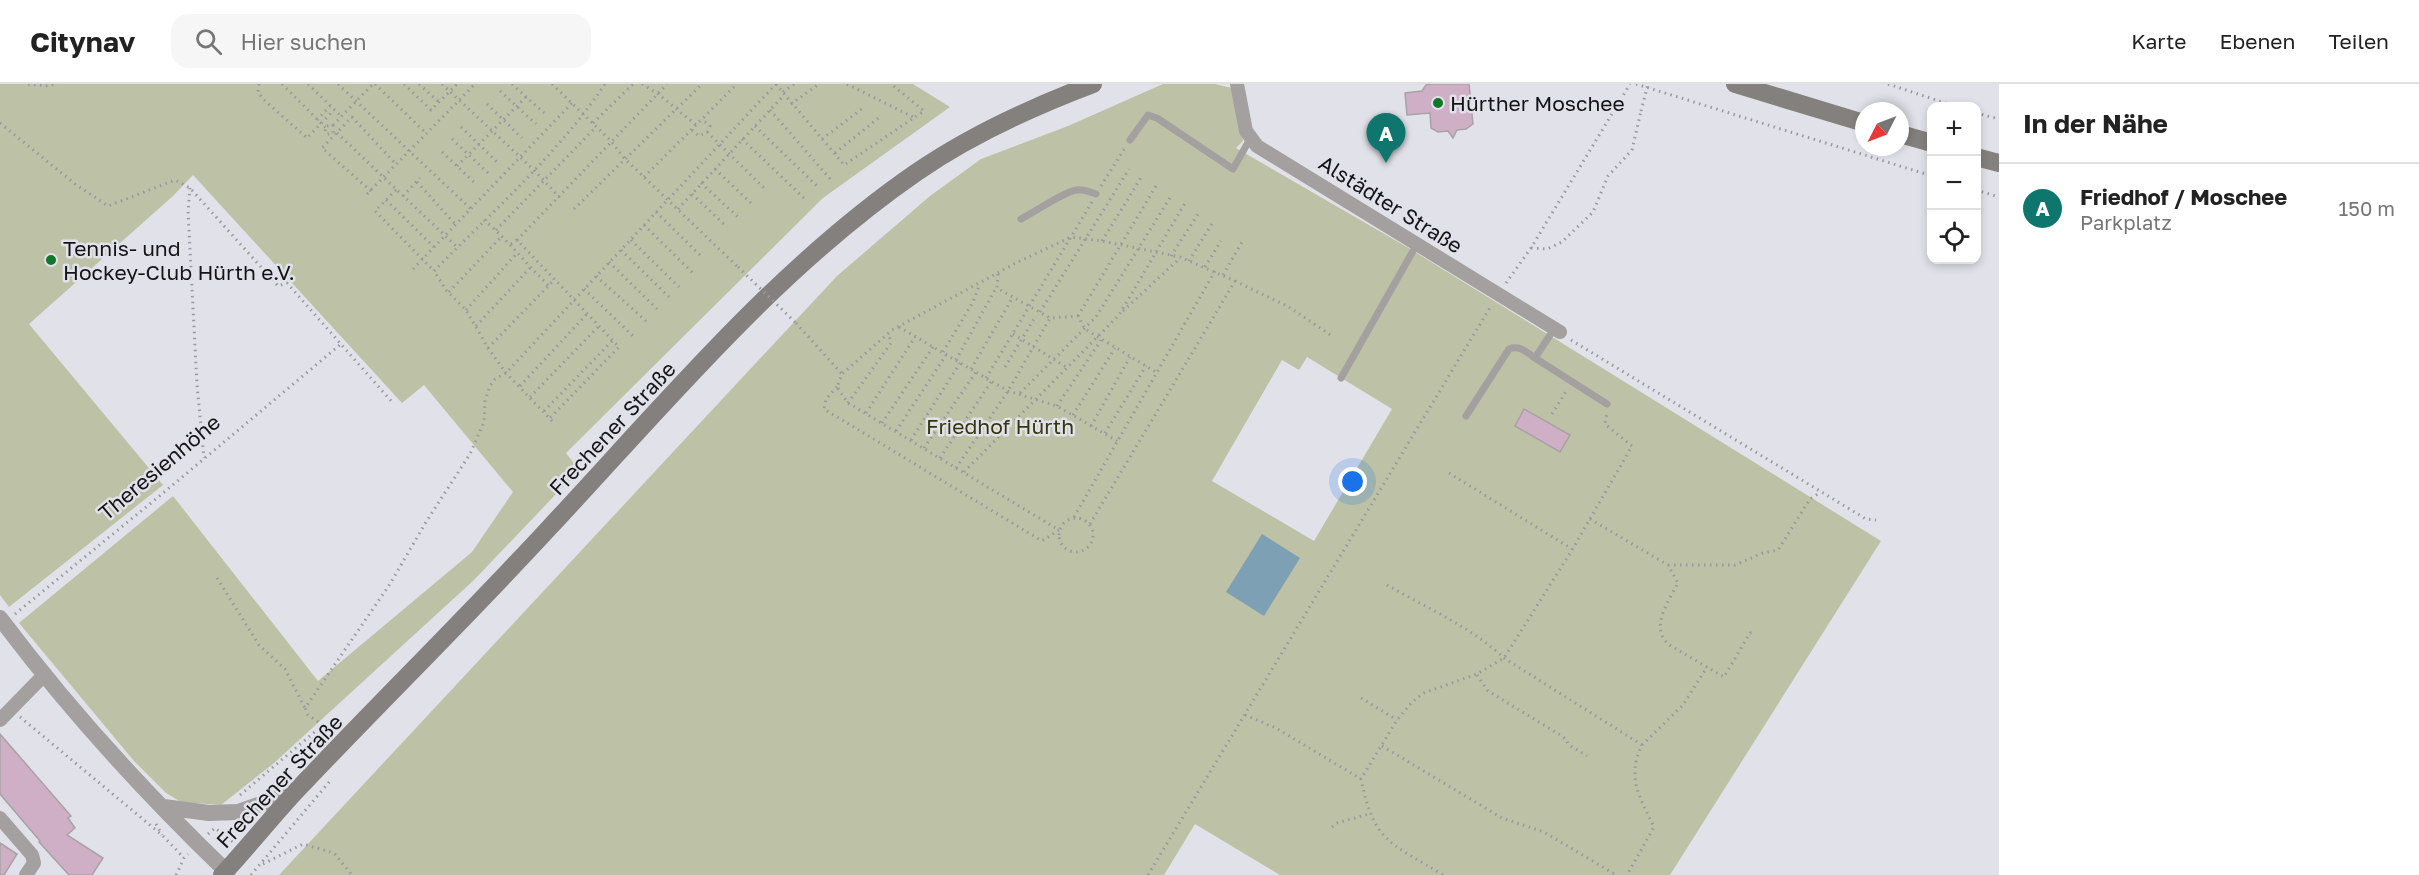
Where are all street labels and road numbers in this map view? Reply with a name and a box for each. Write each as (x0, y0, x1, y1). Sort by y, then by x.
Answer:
street label: Alstädter Straße (1314, 149, 1468, 259)
street label: Frechener Straße (543, 356, 681, 500)
street label: Theresienhöhe (93, 409, 225, 525)
street label: Frechener Straße (210, 709, 348, 853)

